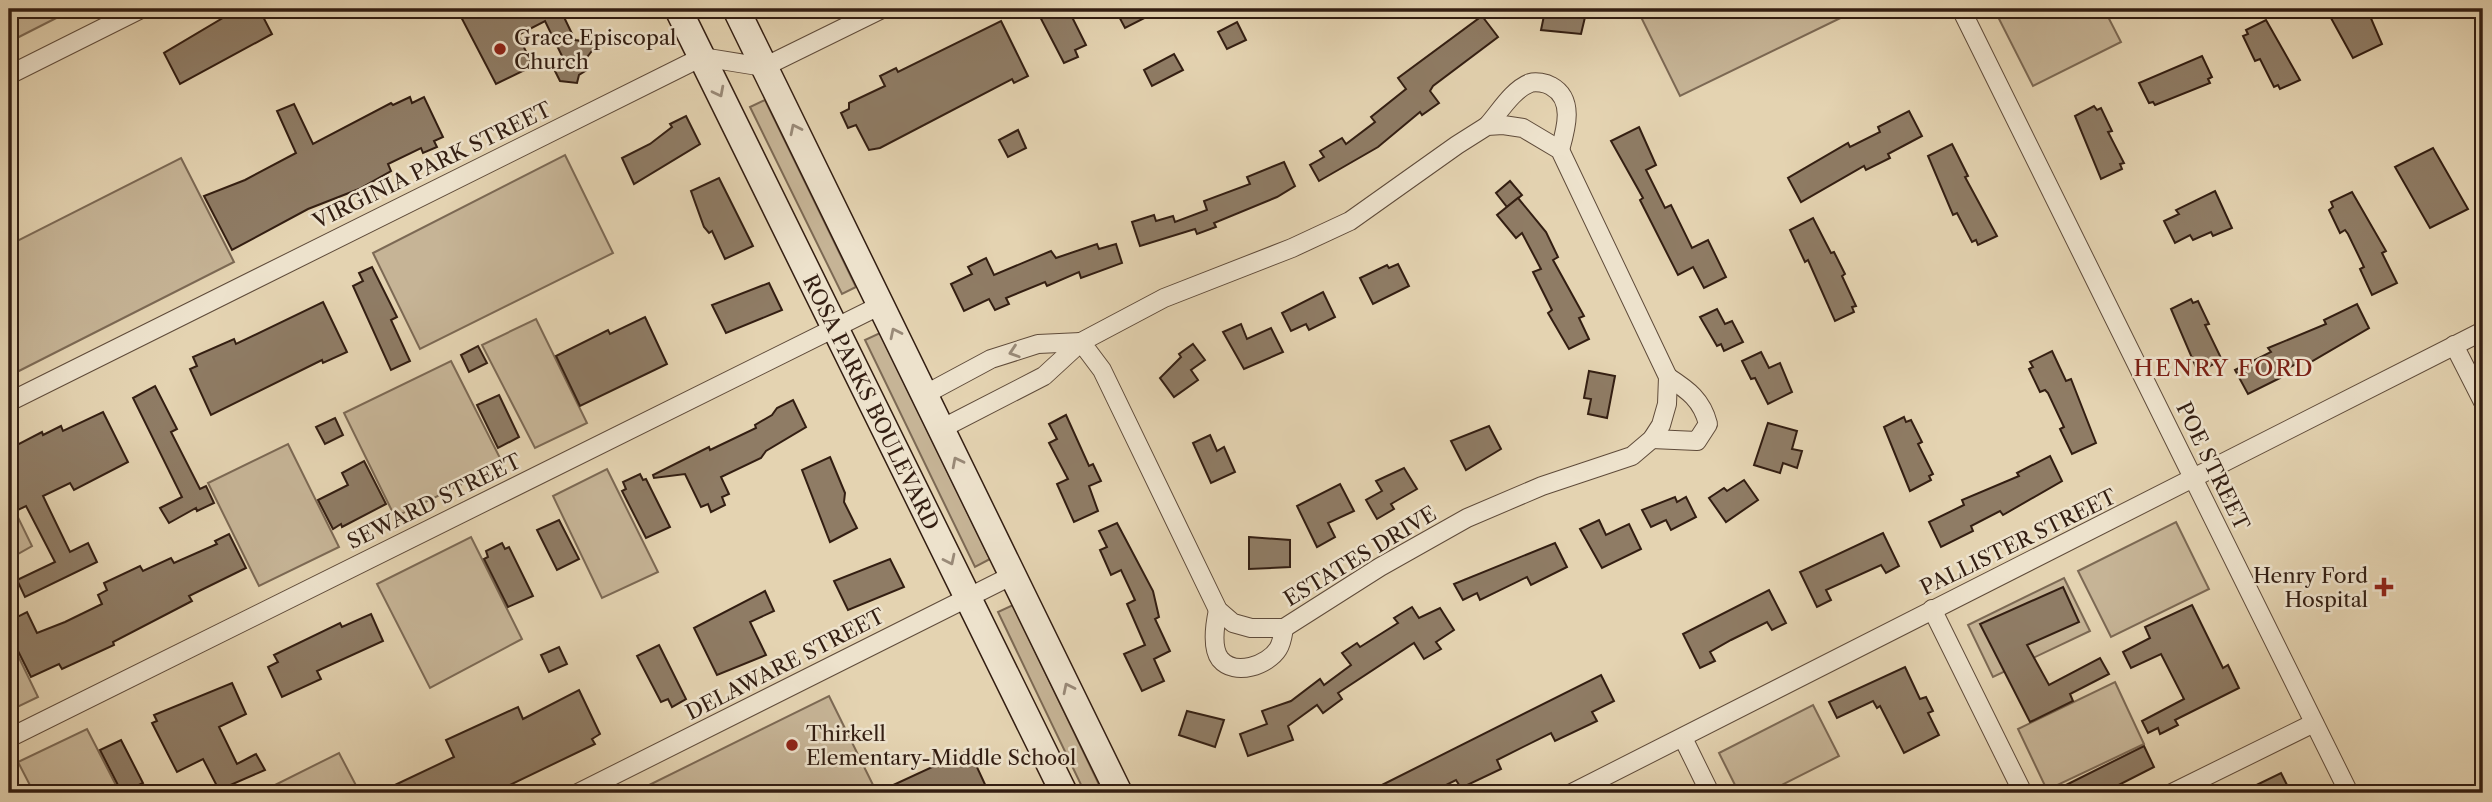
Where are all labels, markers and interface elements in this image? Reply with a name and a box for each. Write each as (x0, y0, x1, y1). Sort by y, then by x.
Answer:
place label: Grace Episcopal Church (514, 25, 676, 74)
marker: Grace Episcopal Church (492, 41, 508, 57)
one-way arrow (711, 85, 725, 97)
street label: VIRGINIA PARK STREET (308, 96, 555, 234)
one-way arrow (789, 124, 803, 136)
street label: ROSA PARKS BOULEVARD (798, 270, 945, 534)
one-way arrow (889, 328, 903, 341)
one-way arrow (1009, 343, 1021, 358)
district label: HENRY FORD (2133, 354, 2315, 382)
street label: POE STREET (2171, 398, 2255, 534)
street label: SEWARD STREET (343, 448, 525, 554)
one-way arrow (952, 457, 966, 469)
street label: PALLISTER STREET (1916, 484, 2120, 600)
street label: ESTATES DRIVE (1279, 501, 1441, 611)
one-way arrow (941, 553, 955, 565)
place label: Henry Ford Hospital (2253, 563, 2368, 612)
marker: Henry Ford Hospital (2374, 577, 2394, 597)
street label: DELAWARE STREET (681, 603, 889, 725)
one-way arrow (1062, 683, 1076, 695)
place label: Thirkell Elementary-Middle School (806, 721, 1076, 770)
marker: Thirkell Elementary-Middle School (784, 737, 800, 753)

